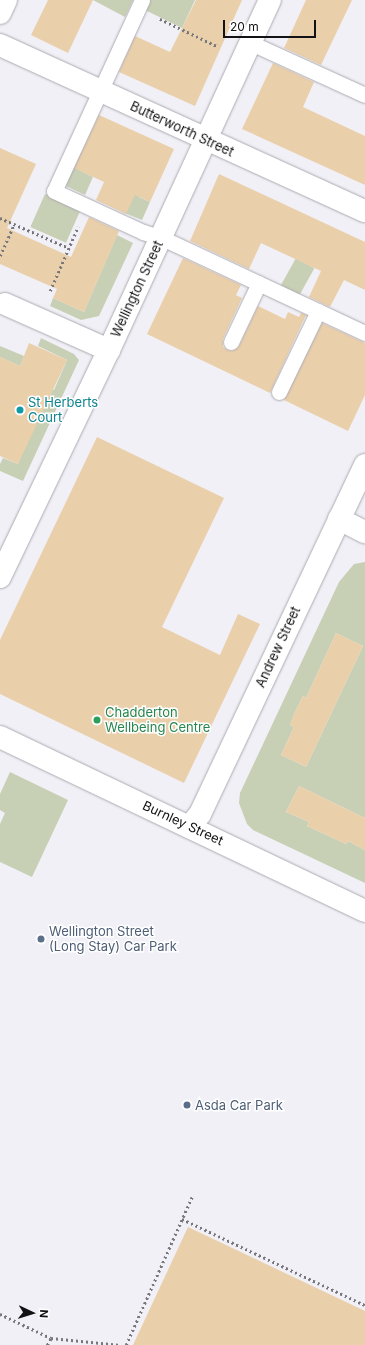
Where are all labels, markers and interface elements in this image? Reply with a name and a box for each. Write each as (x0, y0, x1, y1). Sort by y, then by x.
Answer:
scale bar (225, 12, 318, 38)
text: 20 m (230, 19, 259, 34)
street label: Butterworth Street (128, 98, 236, 160)
street label: Wellington Street (108, 238, 166, 340)
place label: St Herberts Court (28, 395, 98, 426)
marker: St Herberts Court (15, 405, 25, 415)
street label: Andrew Street (252, 604, 304, 690)
place label: Chadderton Wellbeing Centre (105, 705, 210, 736)
marker: Chadderton Wellbeing Centre (92, 715, 102, 725)
street label: Burnley Street (140, 798, 226, 848)
place label: Wellington Street (Long Stay) Car Park (49, 924, 177, 955)
marker: Wellington Street (Long Stay) Car Park (36, 934, 46, 944)
place label: Asda Car Park (195, 1097, 283, 1113)
marker: Asda Car Park (182, 1100, 192, 1110)
north arrow (12, 1293, 52, 1333)
text: N (37, 1309, 51, 1319)

